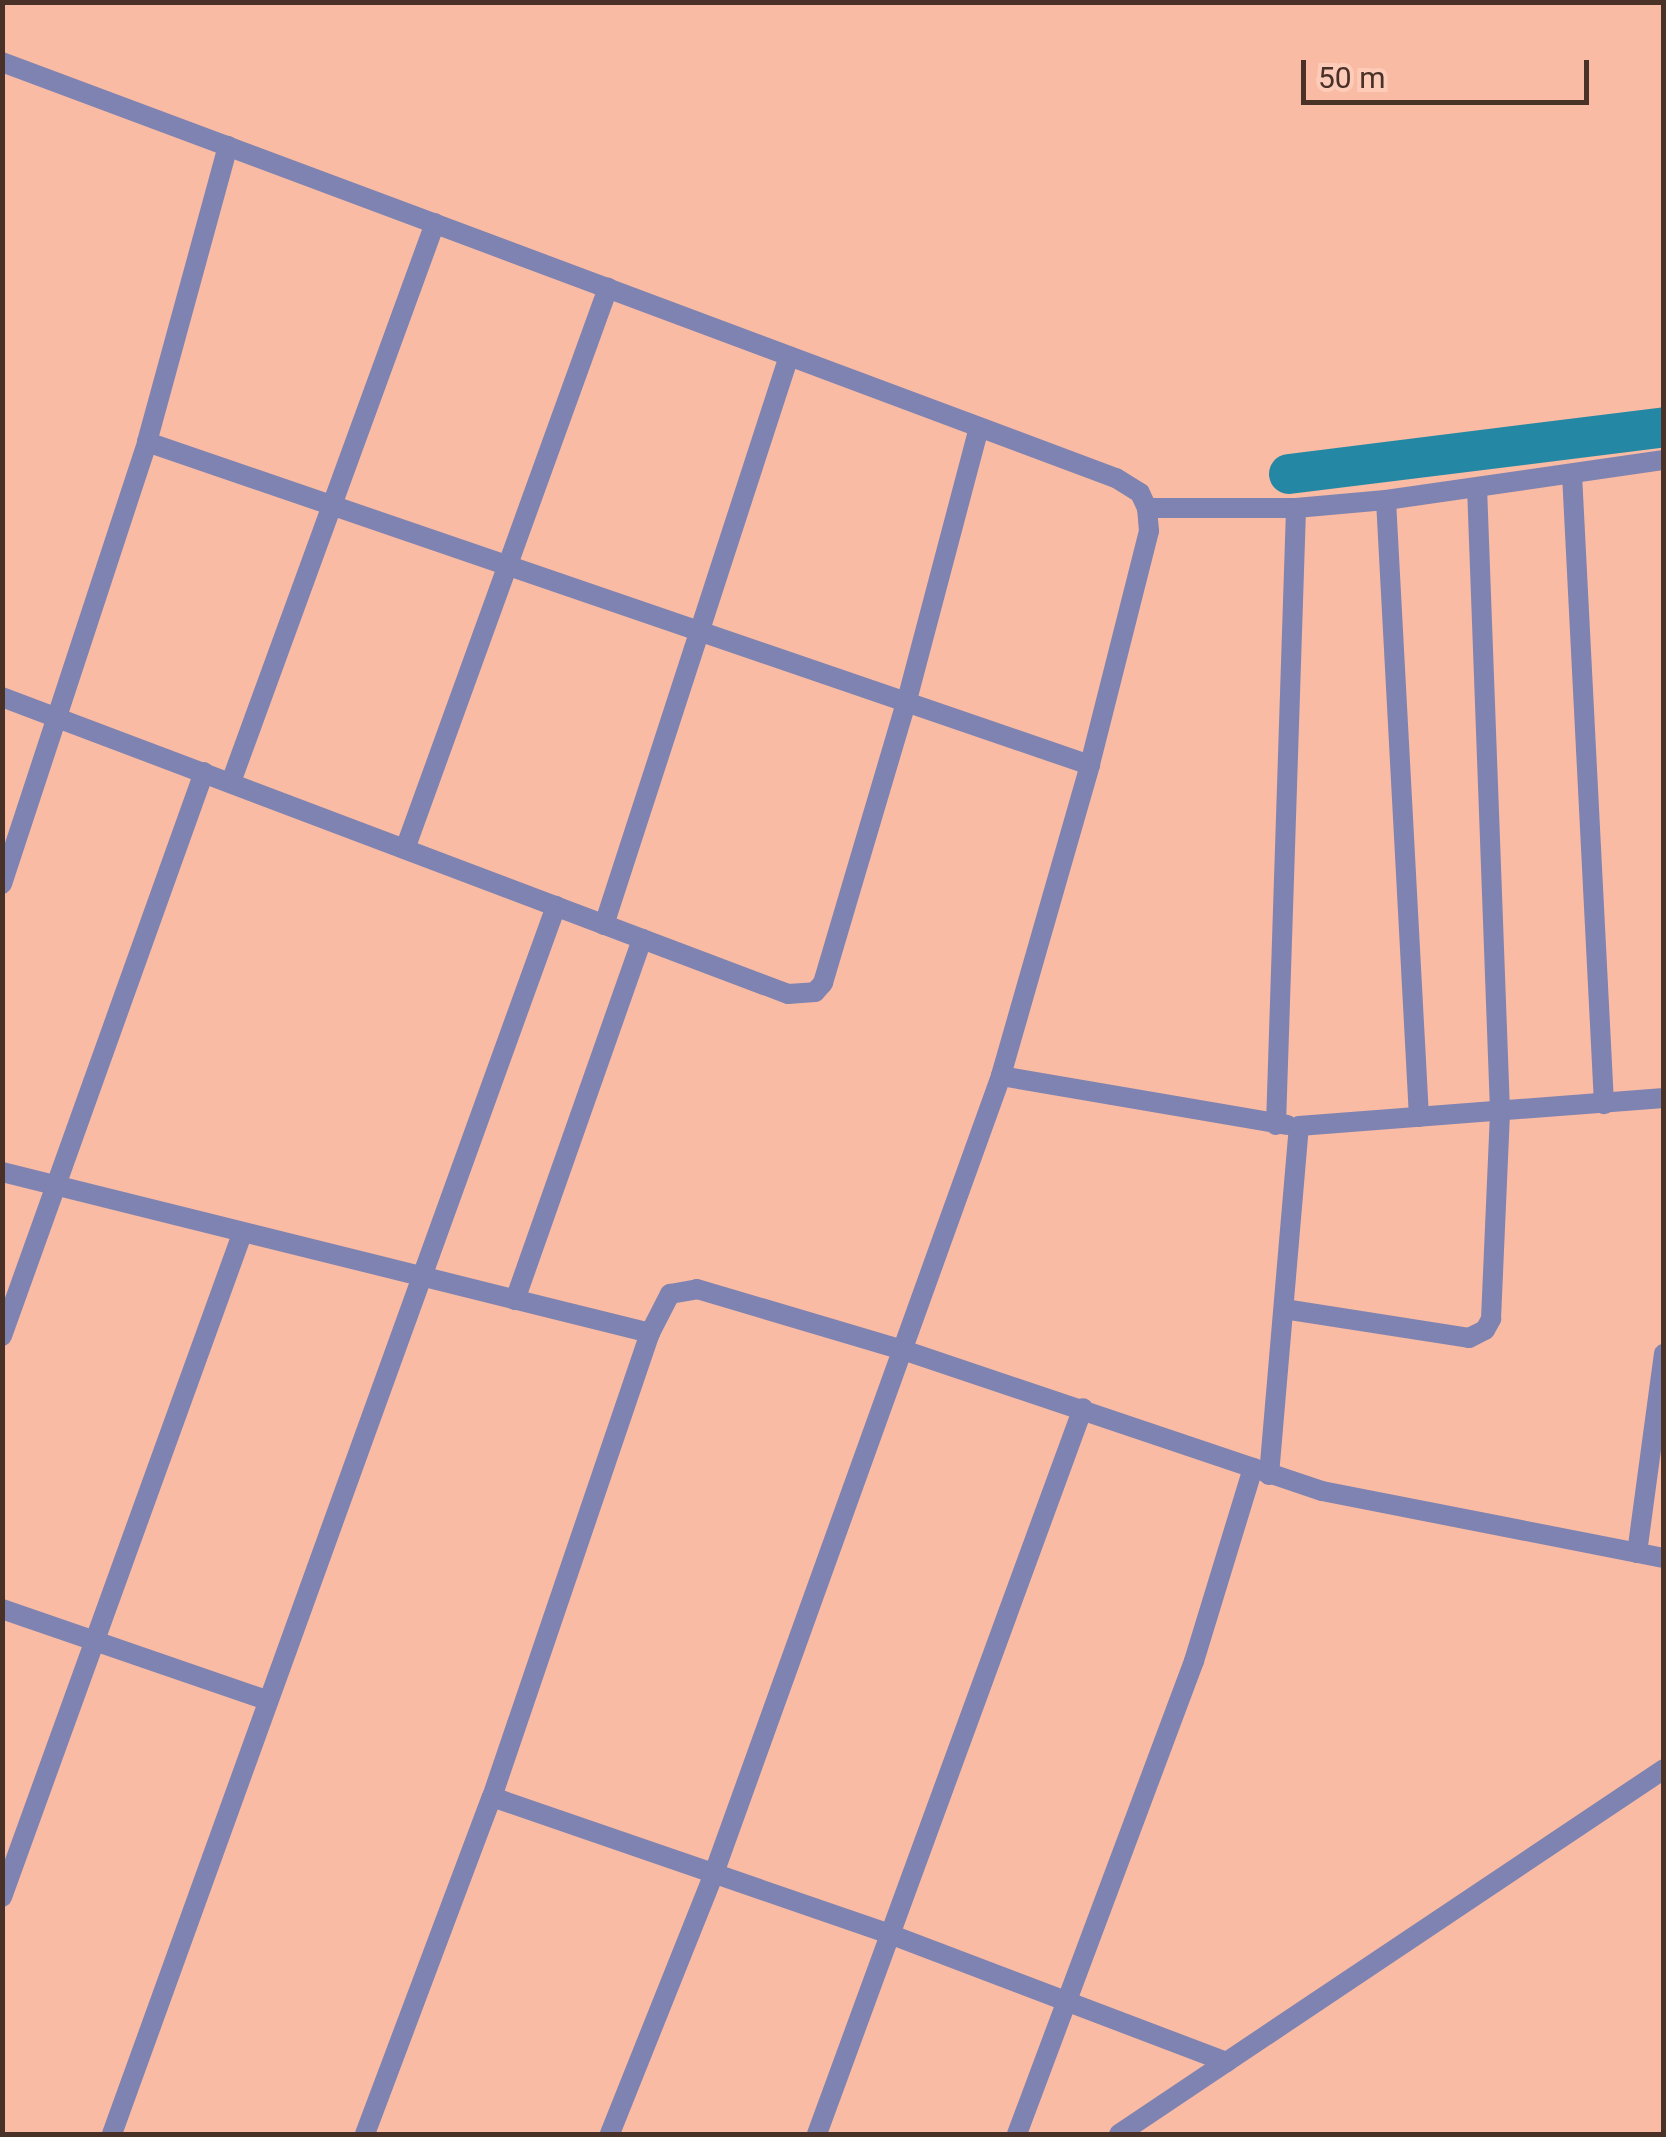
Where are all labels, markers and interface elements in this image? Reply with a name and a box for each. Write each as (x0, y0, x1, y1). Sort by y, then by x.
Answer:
scale bar (1306, 40, 1594, 102)
text: 50 m (1318, 60, 1385, 95)

